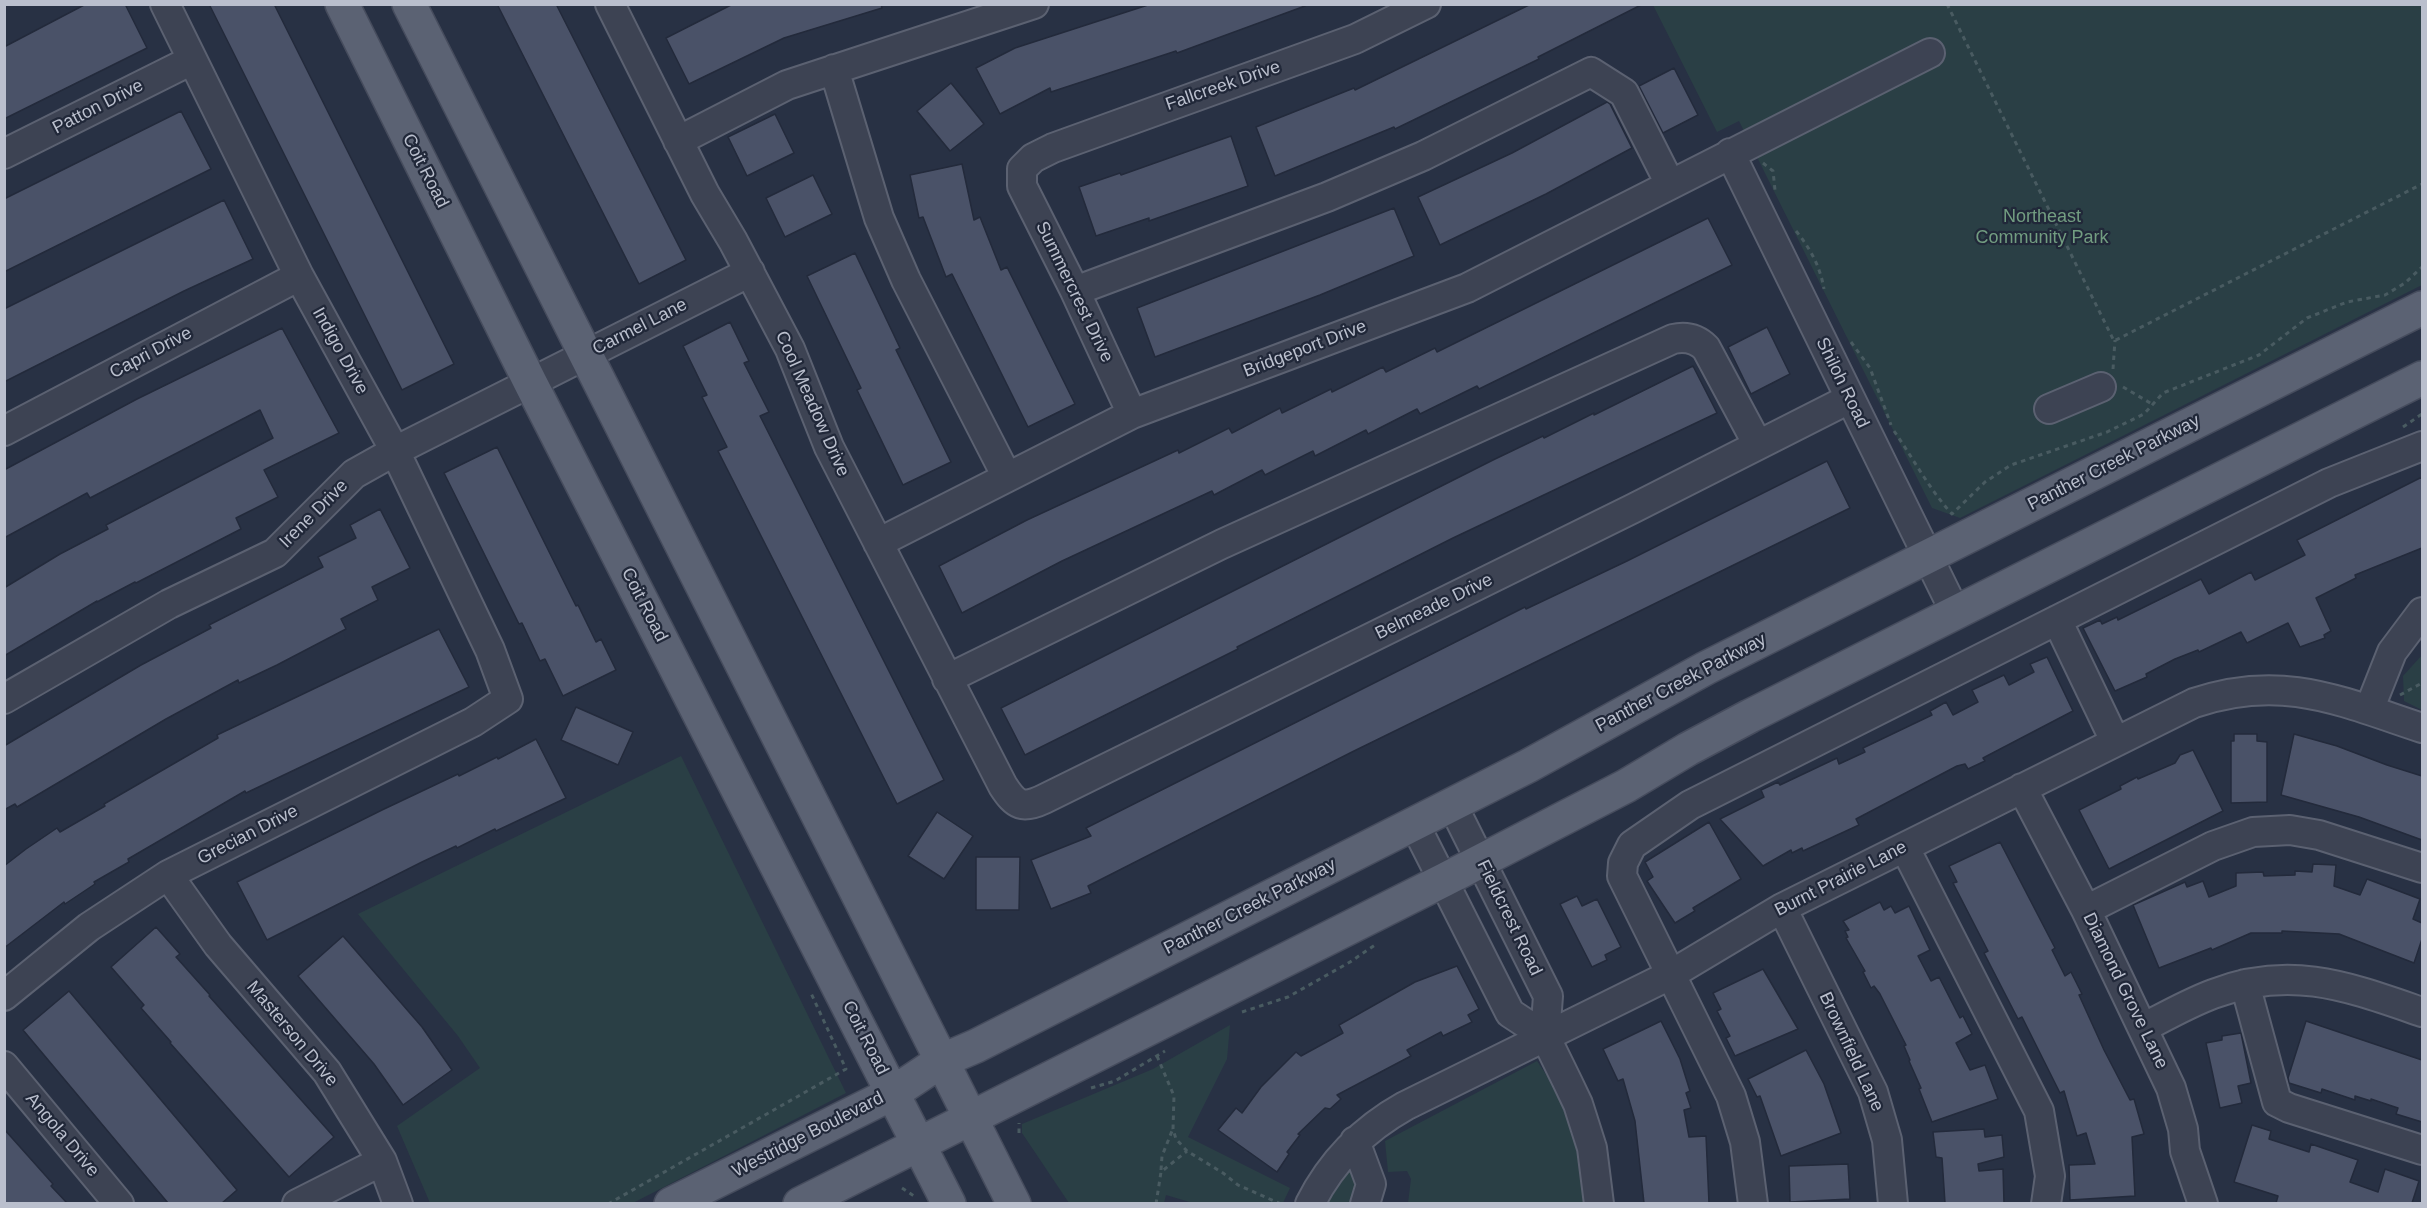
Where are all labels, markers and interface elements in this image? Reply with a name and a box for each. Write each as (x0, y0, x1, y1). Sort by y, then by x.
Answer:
street label: Fallcreek Drive (1163, 56, 1283, 116)
street label: Patton Drive (49, 75, 147, 139)
street label: Coit Road (397, 130, 453, 212)
park label: Northeast Community Park (1975, 206, 2109, 248)
street label: Summercrest Drive (1031, 218, 1117, 366)
street label: Carmel Lane (589, 294, 691, 360)
street label: Indigo Drive (307, 304, 373, 398)
street label: Bridgeport Drive (1240, 316, 1370, 382)
street label: Capri Drive (106, 322, 196, 384)
street label: Cool Meadow Drive (770, 328, 854, 480)
street label: Shiloh Road (1811, 334, 1873, 432)
street label: Panther Creek Parkway (2024, 410, 2204, 516)
street label: Irene Drive (275, 475, 353, 553)
street label: Coit Road (616, 564, 672, 646)
street label: Belmeade Drive (1372, 569, 1496, 645)
street label: Panther Creek Parkway (1592, 629, 1770, 737)
street label: Grecian Drive (194, 800, 302, 870)
street label: Burnt Prairie Lane (1771, 836, 1911, 922)
street label: Panther Creek Parkway (1160, 854, 1340, 960)
street label: Fieldcrest Road (1472, 857, 1546, 979)
street label: Diamond Grove Lane (2078, 909, 2172, 1073)
street label: Masterson Drive (242, 977, 342, 1091)
street label: Brownfield Lane (1814, 989, 1888, 1115)
street label: Coit Road (837, 997, 893, 1079)
street label: Westridge Boulevard (729, 1088, 887, 1182)
street label: Angola Drive (21, 1089, 103, 1181)

